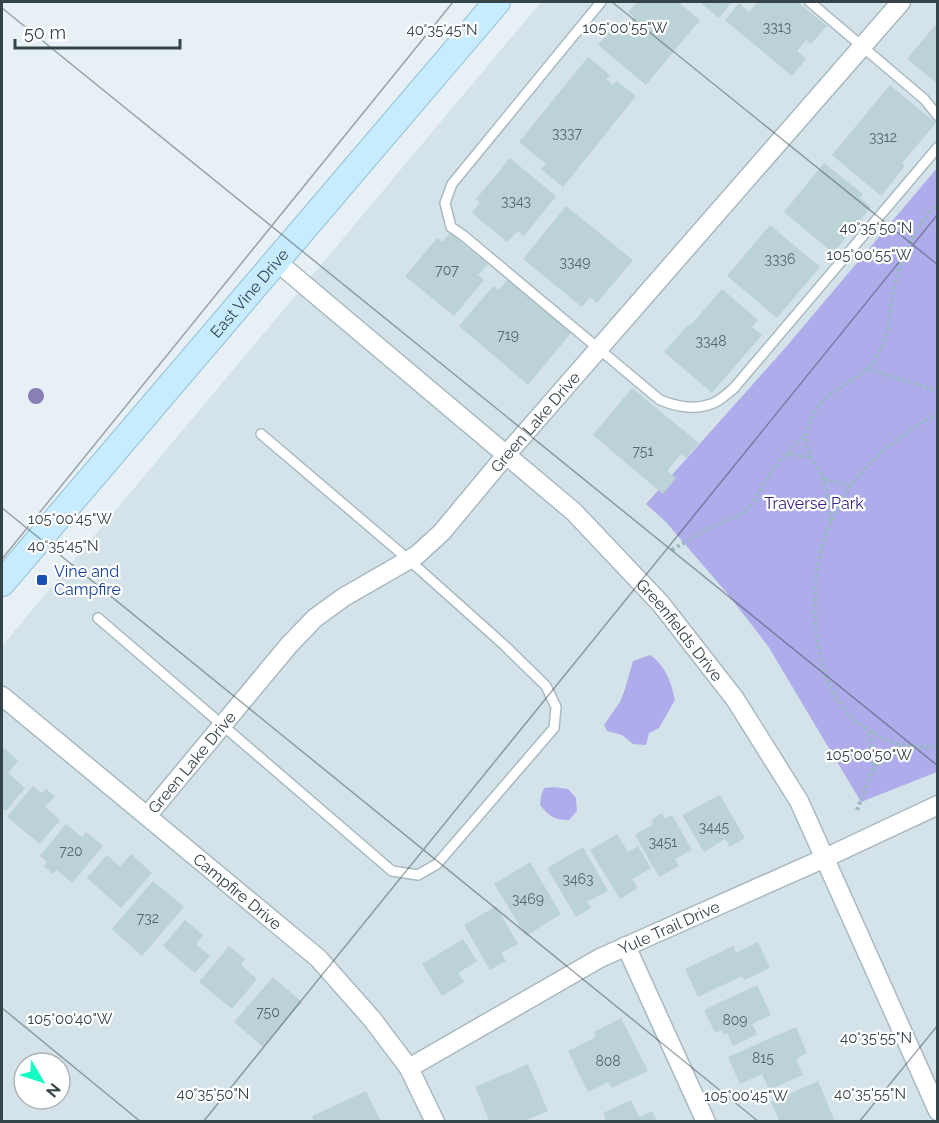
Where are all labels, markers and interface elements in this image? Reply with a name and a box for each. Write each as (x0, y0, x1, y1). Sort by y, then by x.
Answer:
scale bar (15, 12, 180, 50)
text: 105°00'55"W (583, 19, 668, 37)
house number: 3313 (763, 19, 791, 35)
text: 40°35'45"N (406, 21, 478, 39)
text: 50 m (24, 22, 66, 43)
house number: 3337 (552, 125, 582, 141)
house number: 3312 (869, 129, 897, 145)
house number: 3343 (501, 193, 531, 209)
text: 40°35'50"N (840, 219, 912, 237)
street label: East Vine Drive (206, 245, 292, 341)
text: 105°00'55"W (827, 246, 912, 264)
house number: 3336 (765, 251, 795, 267)
house number: 3349 (560, 254, 590, 270)
house number: 707 (435, 262, 459, 278)
house number: 719 (497, 327, 519, 343)
house number: 3348 (696, 333, 726, 349)
street label: Green Lake Drive (486, 368, 584, 476)
house number: 751 (633, 443, 653, 459)
park label: Traverse Park (764, 494, 864, 513)
text: 105°00'45"W (28, 510, 112, 528)
text: 40°35'45"N (27, 537, 99, 555)
place label: Vine and Campfire (54, 562, 121, 599)
marker: Vine and Campfire (35, 573, 49, 587)
street label: Greenfields Drive (632, 574, 727, 685)
street label: Green Lake Drive (144, 707, 240, 817)
text: 105°00'50"W (826, 746, 912, 764)
house number: 3445 (699, 819, 730, 835)
house number: 3451 (649, 834, 677, 850)
house number: 720 (59, 843, 83, 859)
street label: Campfire Drive (189, 849, 286, 934)
house number: 3463 (562, 871, 594, 887)
house number: 3469 (512, 891, 544, 907)
street label: Yule Trail Drive (616, 897, 723, 958)
house number: 732 (137, 910, 159, 926)
house number: 750 (256, 1004, 280, 1020)
text: 105°00'40"W (28, 1010, 113, 1028)
house number: 809 (722, 1012, 748, 1028)
text: 40°35'55"N (840, 1029, 912, 1047)
house number: 815 (752, 1050, 774, 1066)
north arrow (12, 1051, 72, 1111)
house number: 808 (595, 1053, 621, 1069)
text: N (42, 1079, 64, 1101)
text: 40°35'50"N (177, 1085, 249, 1103)
text: 40°35'55"N (834, 1085, 906, 1103)
text: 105°00'45"W (704, 1087, 788, 1105)

